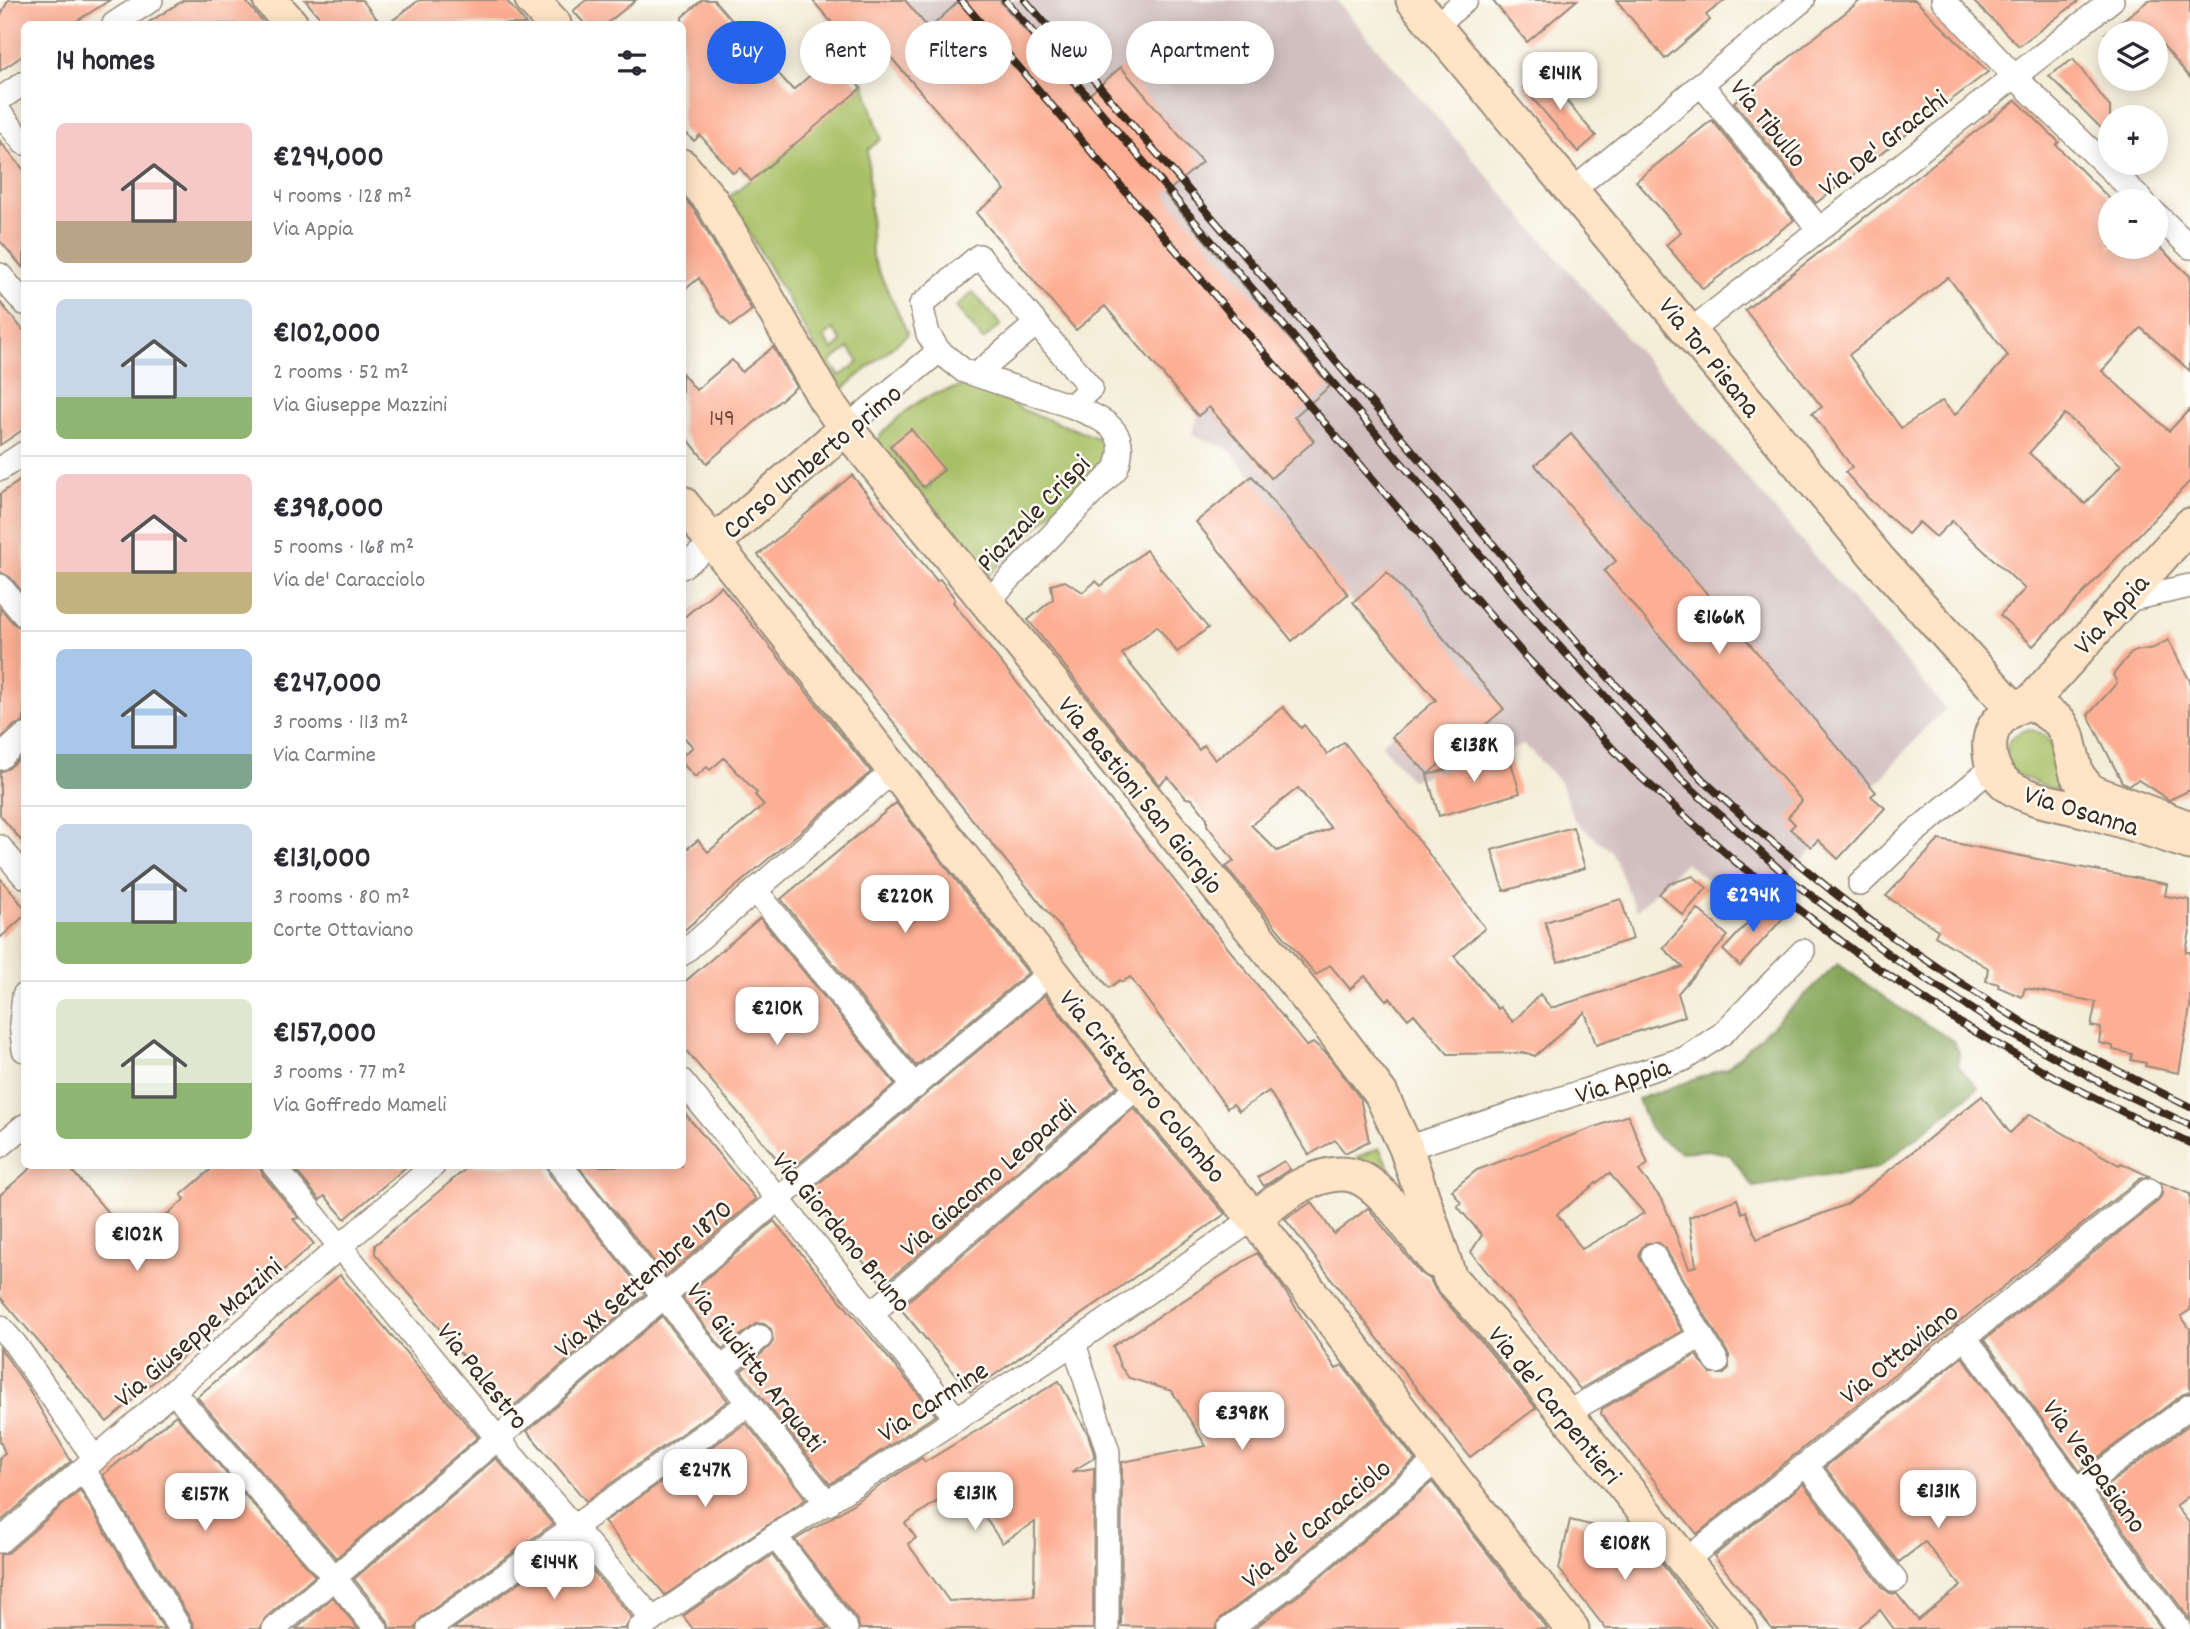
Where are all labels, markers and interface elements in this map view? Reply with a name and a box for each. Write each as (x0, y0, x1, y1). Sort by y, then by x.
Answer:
chip: Buy (707, 21, 786, 84)
chip: Rent (800, 21, 891, 84)
chip: Filters (905, 21, 1012, 84)
chip: New (1026, 21, 1112, 84)
chip: Apartment (1126, 21, 1274, 84)
map controls (2098, 21, 2168, 259)
button: layers (2098, 21, 2168, 91)
text: 14 homes (56, 42, 155, 85)
icon: filters (613, 44, 651, 82)
pin: €141K (1511, 52, 1609, 112)
text: €141K (1538, 58, 1582, 91)
street label: Via Tibullo (1718, 72, 1815, 178)
street label: Via De' Gracchi (1812, 82, 1958, 209)
button: + (2098, 105, 2168, 175)
text: €294,000 (273, 138, 384, 181)
icon: home (112, 151, 196, 235)
text: 4 rooms · 128 m² (273, 181, 412, 214)
button: − (2098, 189, 2168, 259)
text: Via Appia (273, 214, 353, 247)
street label: Via Tor Pisana (1646, 290, 1769, 429)
text: €102,000 (273, 314, 381, 357)
icon: home (112, 327, 196, 411)
text: 2 rooms · 52 m² (273, 357, 409, 390)
street label: Corso Umberto primo (715, 376, 913, 551)
text: Via Giuseppe Mazzini (273, 390, 447, 423)
house number: 149 (709, 403, 735, 437)
street label: Piazzale Crispi (969, 448, 1102, 583)
text: €398,000 (273, 489, 384, 532)
icon: home (112, 502, 196, 586)
text: 5 rooms · 168 m² (273, 532, 414, 565)
text: Via de' Caracciolo (273, 565, 425, 598)
street label: Via Appia (2066, 566, 2162, 666)
pin: €166K (1670, 596, 1768, 656)
text: €166K (1693, 602, 1745, 635)
text: €247,000 (273, 664, 382, 707)
icon: home (112, 677, 196, 761)
street label: Via Bastioni San Giorgio (1045, 689, 1231, 905)
text: 3 rooms · 113 m² (273, 707, 409, 740)
pin: €138K (1425, 724, 1523, 784)
text: €138K (1450, 730, 1498, 763)
text: Via Carmine (273, 740, 376, 773)
street label: Via Osanna (2018, 777, 2144, 850)
text: €131,000 (273, 839, 371, 882)
icon: home (112, 852, 196, 936)
pin: €294K (1704, 874, 1802, 934)
pin: €220K (856, 876, 954, 935)
text: €294K (1726, 880, 1780, 913)
text: €220K (877, 881, 933, 914)
text: 3 rooms · 80 m² (273, 882, 410, 915)
text: Corte Ottaviano (273, 915, 413, 948)
street label: Via Cristoforo Colombo (1047, 982, 1234, 1194)
pin: €210K (728, 988, 826, 1047)
text: €210K (751, 993, 803, 1026)
text: €157,000 (273, 1014, 376, 1057)
icon: home (112, 1027, 196, 1111)
street label: Via Appia (1571, 1049, 1677, 1118)
text: 3 rooms · 77 m² (273, 1057, 406, 1090)
text: Via Goffredo Mameli (273, 1090, 447, 1123)
street label: Via Giacomo Leopardi (893, 1092, 1088, 1269)
street label: Via Giordano Bruno (760, 1145, 919, 1323)
street label: Via XX Settembre 1870 (547, 1192, 744, 1370)
pin: €102K (88, 1214, 186, 1273)
text: €102K (111, 1219, 163, 1252)
street label: Via Giuseppe Mazzini (107, 1250, 293, 1419)
street label: Via Giuditta Arquati (674, 1275, 832, 1463)
street label: Via Ottaviano (1833, 1295, 1969, 1417)
street label: Via Palestro (424, 1316, 536, 1440)
street label: Via de' Carpentieri (1475, 1319, 1629, 1495)
street label: Via Carmine (871, 1353, 998, 1455)
pin: €398K (1193, 1392, 1291, 1452)
street label: Via Vespasiano (2030, 1393, 2154, 1543)
text: €398K (1215, 1398, 1269, 1431)
pin: €247K (656, 1450, 754, 1509)
street label: Via de' Caracciolo (1234, 1451, 1402, 1601)
text: €247K (679, 1455, 731, 1488)
pin: €131K (1889, 1470, 1987, 1530)
pin: €131K (926, 1472, 1024, 1532)
pin: €157K (156, 1474, 254, 1533)
text: €131K (1916, 1476, 1960, 1509)
text: €131K (953, 1478, 997, 1511)
text: €157K (181, 1479, 229, 1512)
pin: €108K (1576, 1522, 1674, 1582)
text: €108K (1600, 1528, 1650, 1561)
pin: €144K (505, 1542, 603, 1601)
text: €144K (530, 1547, 578, 1580)

